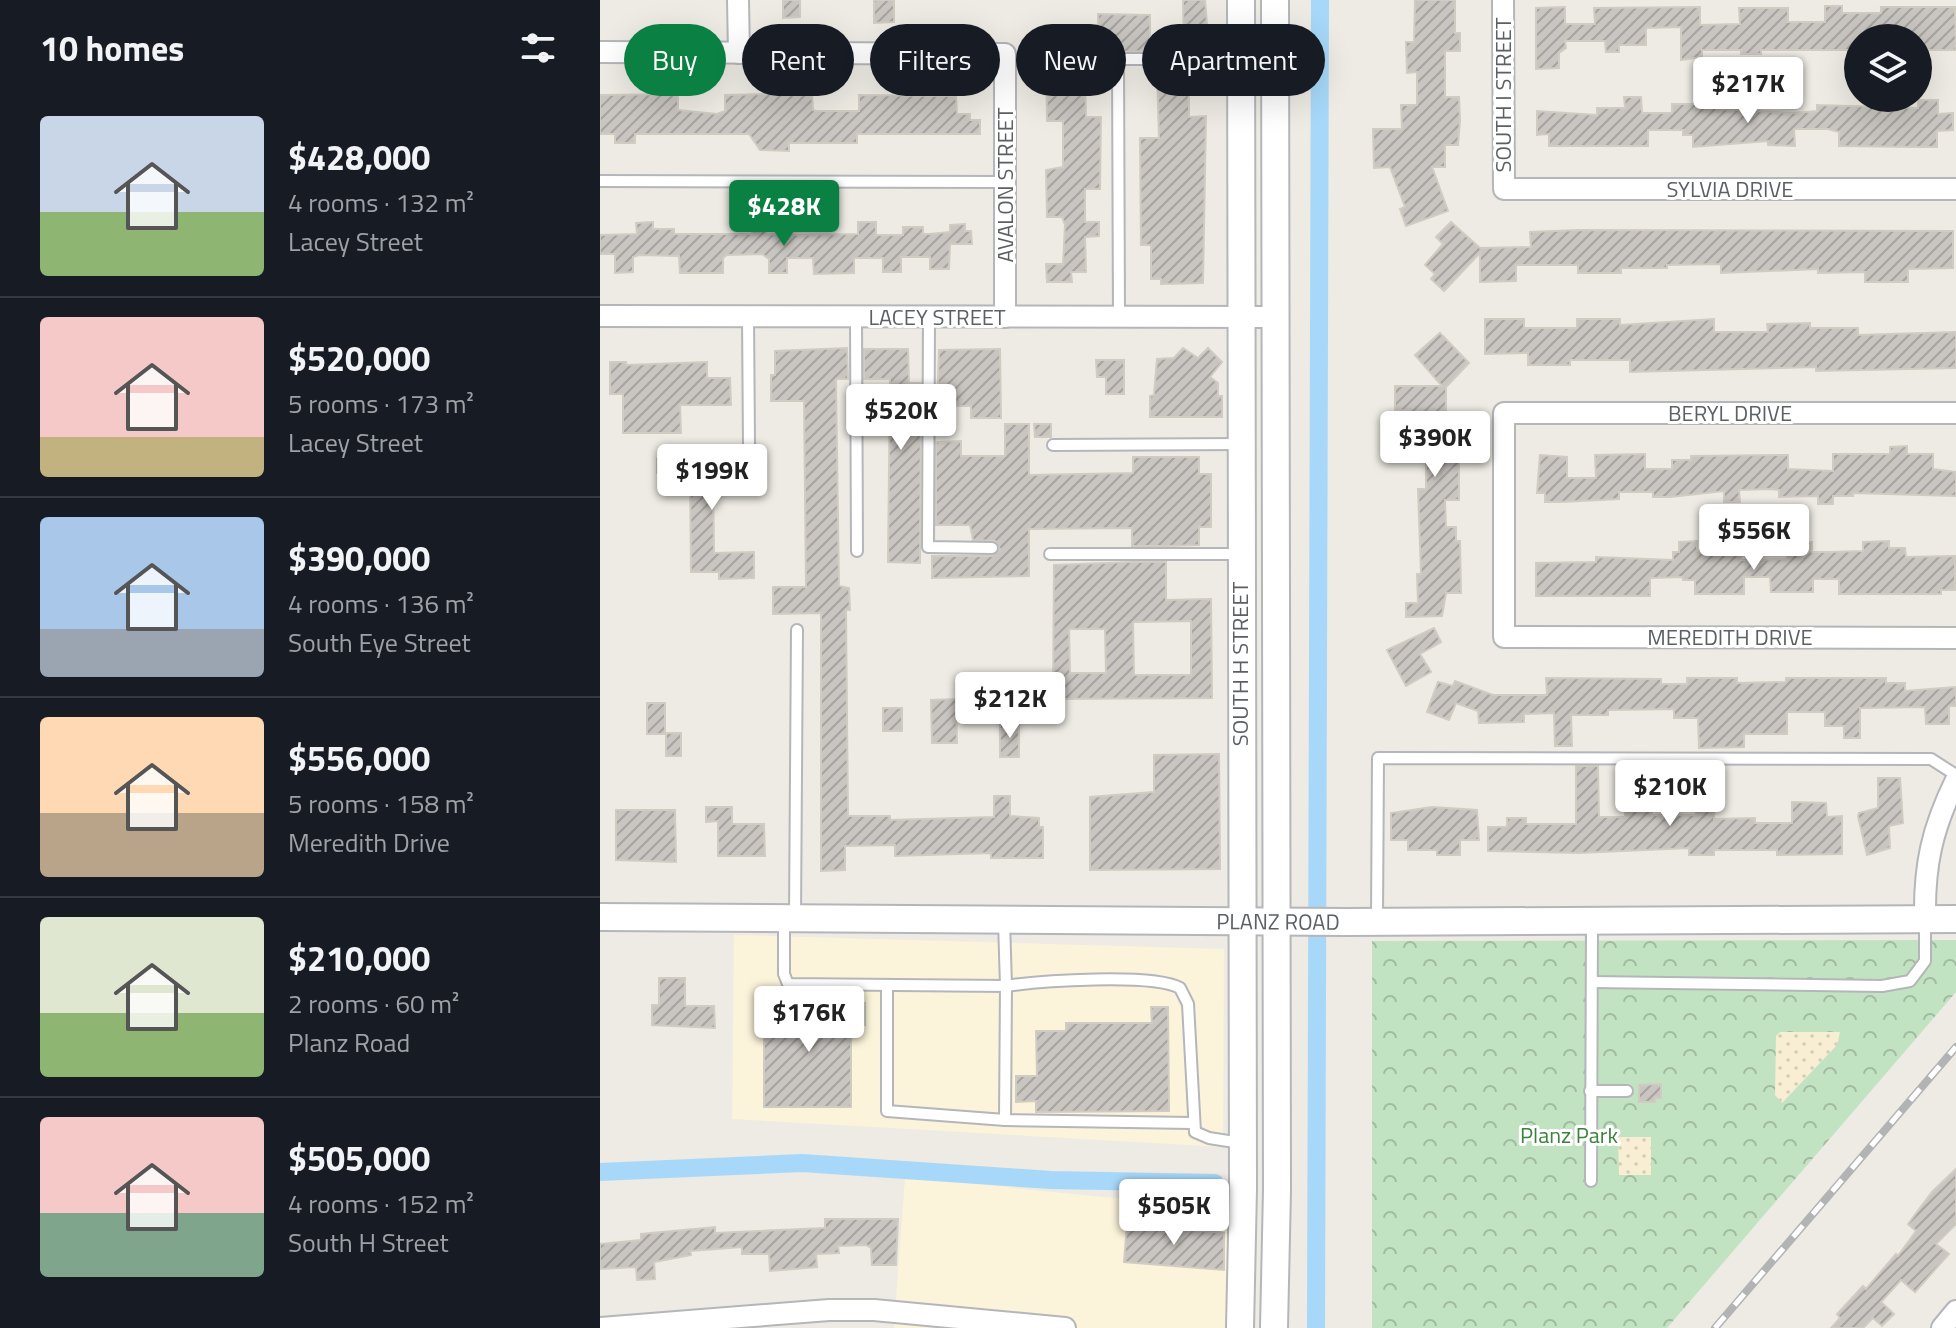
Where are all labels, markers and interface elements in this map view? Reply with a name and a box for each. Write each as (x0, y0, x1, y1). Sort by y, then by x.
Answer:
street label: SOUTH I STREET (1486, 17, 1520, 173)
text: 10 homes (40, 22, 184, 74)
chip: Buy (624, 24, 726, 96)
chip: Rent (742, 24, 854, 96)
chip: Filters (870, 24, 1000, 96)
chip: New (1016, 24, 1126, 96)
chip: Apartment (1142, 24, 1325, 96)
map controls (1844, 24, 1932, 112)
button: layers (1844, 24, 1932, 112)
icon: filters (516, 26, 560, 70)
pin: $217K (1692, 57, 1804, 125)
text: $217K (1711, 63, 1785, 102)
street label: AVALON STREET (988, 107, 1022, 263)
text: $428,000 (288, 131, 430, 183)
icon: home (104, 148, 200, 244)
street label: SYLVIA DRIVE (1667, 172, 1793, 206)
pin: $428K (728, 180, 840, 248)
text: 4 rooms · 132 m² (288, 183, 474, 222)
text: $428K (747, 186, 821, 225)
text: Lacey Street (288, 222, 423, 261)
street label: LACEY STREET (868, 300, 1006, 334)
text: $520,000 (288, 332, 430, 384)
icon: home (104, 349, 200, 445)
text: 5 rooms · 173 m² (288, 384, 474, 423)
pin: $520K (845, 384, 957, 452)
text: $520K (864, 390, 938, 429)
street label: BERYL DRIVE (1668, 396, 1792, 430)
pin: $390K (1379, 411, 1491, 479)
text: $390K (1398, 417, 1472, 456)
text: Lacey Street (288, 423, 423, 462)
pin: $199K (656, 444, 768, 512)
text: $199K (675, 450, 749, 489)
pin: $556K (1698, 504, 1810, 572)
text: $556K (1717, 510, 1791, 549)
text: $390,000 (288, 532, 430, 584)
icon: home (104, 549, 200, 645)
street label: SOUTH H STREET (1223, 581, 1257, 746)
text: 4 rooms · 136 m² (288, 584, 474, 623)
street label: MEREDITH DRIVE (1647, 620, 1813, 654)
text: South Eye Street (288, 623, 471, 662)
pin: $212K (954, 672, 1066, 740)
text: $212K (973, 678, 1047, 717)
text: $556,000 (288, 732, 430, 784)
icon: home (104, 749, 200, 845)
pin: $210K (1614, 760, 1726, 828)
text: $210K (1633, 766, 1707, 805)
text: 5 rooms · 158 m² (288, 784, 474, 823)
text: Meredith Drive (288, 823, 450, 862)
street label: PLANZ ROAD (1216, 904, 1340, 939)
text: $210,000 (288, 932, 430, 984)
icon: home (104, 949, 200, 1045)
text: 2 rooms · 60 m² (288, 984, 459, 1023)
pin: $176K (753, 986, 865, 1054)
text: $176K (772, 992, 846, 1031)
text: Planz Road (288, 1023, 410, 1062)
park label: Planz Park (1520, 1118, 1618, 1152)
text: $505,000 (288, 1132, 430, 1184)
icon: home (104, 1149, 200, 1245)
pin: $505K (1118, 1179, 1230, 1247)
text: 4 rooms · 152 m² (288, 1184, 474, 1223)
text: $505K (1137, 1185, 1211, 1224)
text: South H Street (288, 1223, 449, 1262)

